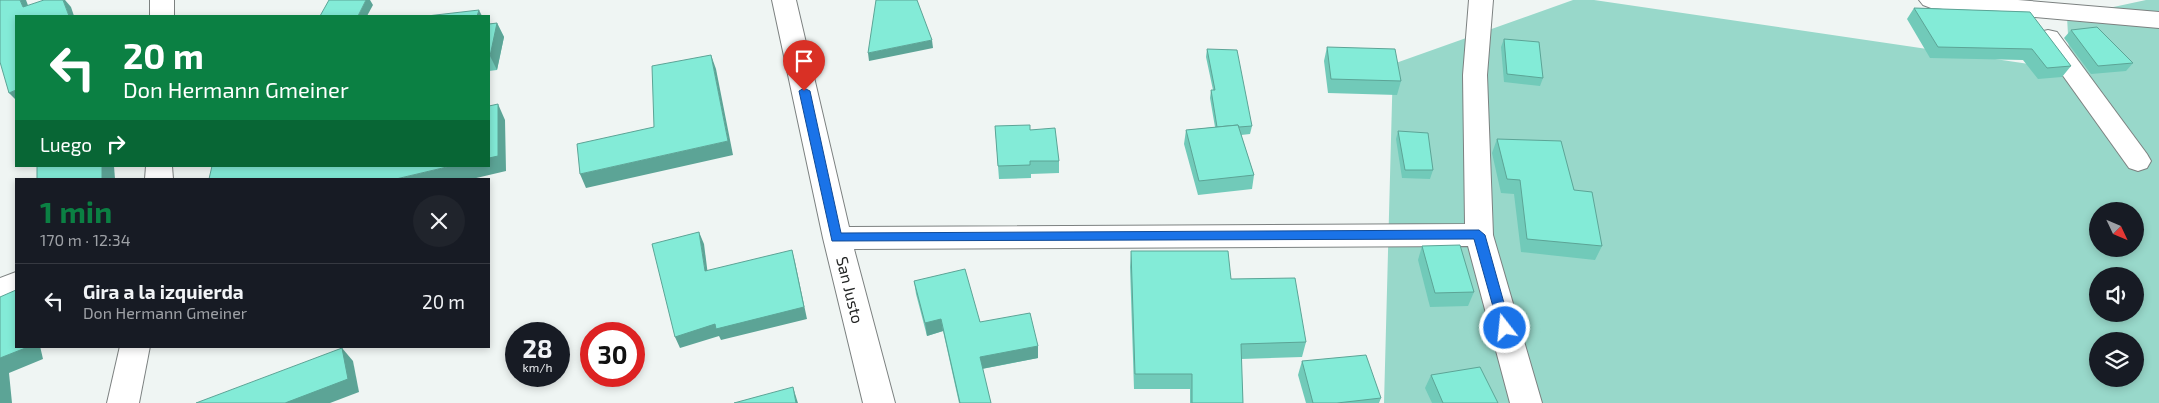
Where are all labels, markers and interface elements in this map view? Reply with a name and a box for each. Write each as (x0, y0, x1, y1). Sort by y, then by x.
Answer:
text: 20 m (123, 34, 204, 76)
icon: left (40, 35, 105, 100)
pin (783, 40, 825, 91)
icon: arrive (790, 47, 818, 75)
text: Don Hermann Gmeiner (123, 76, 349, 102)
icon: right (102, 130, 130, 158)
text: Luego (40, 133, 92, 156)
text: 1 min (40, 193, 112, 229)
button: close (413, 195, 465, 247)
north arrow (2089, 202, 2144, 258)
map controls (2089, 202, 2144, 387)
text: 170 m · 12:34 (40, 230, 131, 249)
street label: San Justo (833, 254, 868, 325)
button: sound (2089, 267, 2144, 322)
text: Gira a la izquierda (83, 280, 244, 303)
icon: left (40, 287, 68, 315)
text: 20 m (422, 290, 465, 313)
position arrow (1478, 301, 1530, 353)
text: Don Hermann Gmeiner (83, 303, 247, 322)
speed limit sign: 30 (580, 322, 645, 387)
button: layers (2089, 332, 2144, 387)
text: 28 (522, 333, 553, 363)
text: km/h (523, 360, 552, 374)

